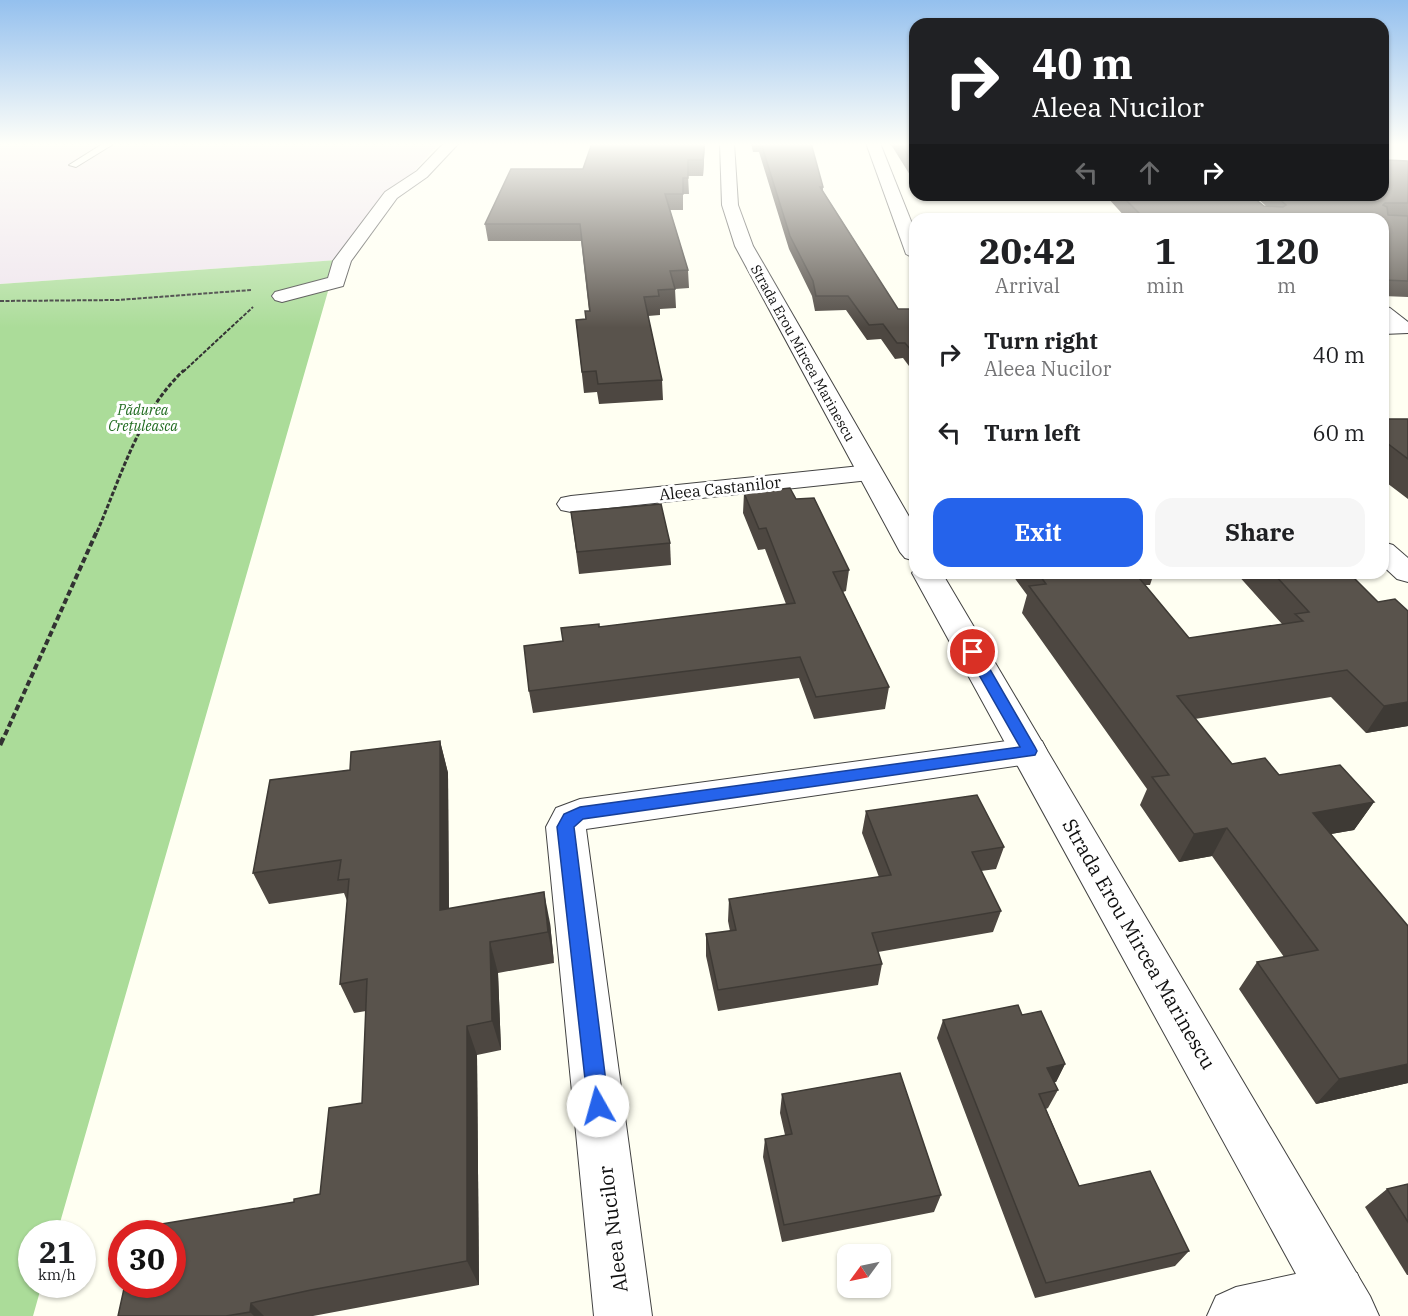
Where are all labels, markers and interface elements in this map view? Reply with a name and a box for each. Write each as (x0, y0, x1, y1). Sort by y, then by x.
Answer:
text: 40 m (1032, 36, 1133, 91)
icon: right (933, 42, 1011, 120)
text: Aleea Nucilor (1032, 89, 1204, 124)
icon: left (1070, 156, 1103, 189)
icon: ahead (1133, 156, 1166, 189)
icon: right (1196, 156, 1229, 189)
text: 20:42 (979, 227, 1076, 274)
text: 1 (1154, 227, 1176, 274)
text: 120 (1254, 227, 1319, 274)
street label: Strada Erou Mircea Marinescu (747, 261, 859, 445)
text: Arrival (995, 272, 1060, 299)
text: min (1146, 272, 1184, 299)
text: m (1277, 272, 1296, 299)
text: Turn right (984, 326, 1098, 355)
icon: right (933, 338, 966, 371)
text: 40 m (1313, 340, 1365, 369)
text: Aleea Nucilor (984, 355, 1111, 382)
park label: Pădurea Crețuleasca (108, 401, 178, 435)
icon: left (933, 416, 966, 449)
text: Turn left (984, 418, 1080, 447)
text: 60 m (1313, 418, 1365, 447)
street label: Aleea Castanilor (658, 472, 782, 504)
button: Exit (933, 498, 1143, 567)
button: Share (1155, 498, 1365, 567)
pin (947, 626, 998, 677)
icon: arrive (956, 635, 989, 668)
street label: Strada Erou Mircea Marinescu (1056, 814, 1222, 1074)
position arrow (566, 1074, 630, 1138)
street label: Aleea Nucilor (591, 1164, 634, 1294)
speed limit sign: 30 (108, 1220, 186, 1298)
text: 21 (39, 1232, 75, 1271)
north arrow (837, 1244, 891, 1298)
map controls (837, 1244, 891, 1298)
text: km/h (38, 1265, 76, 1284)

